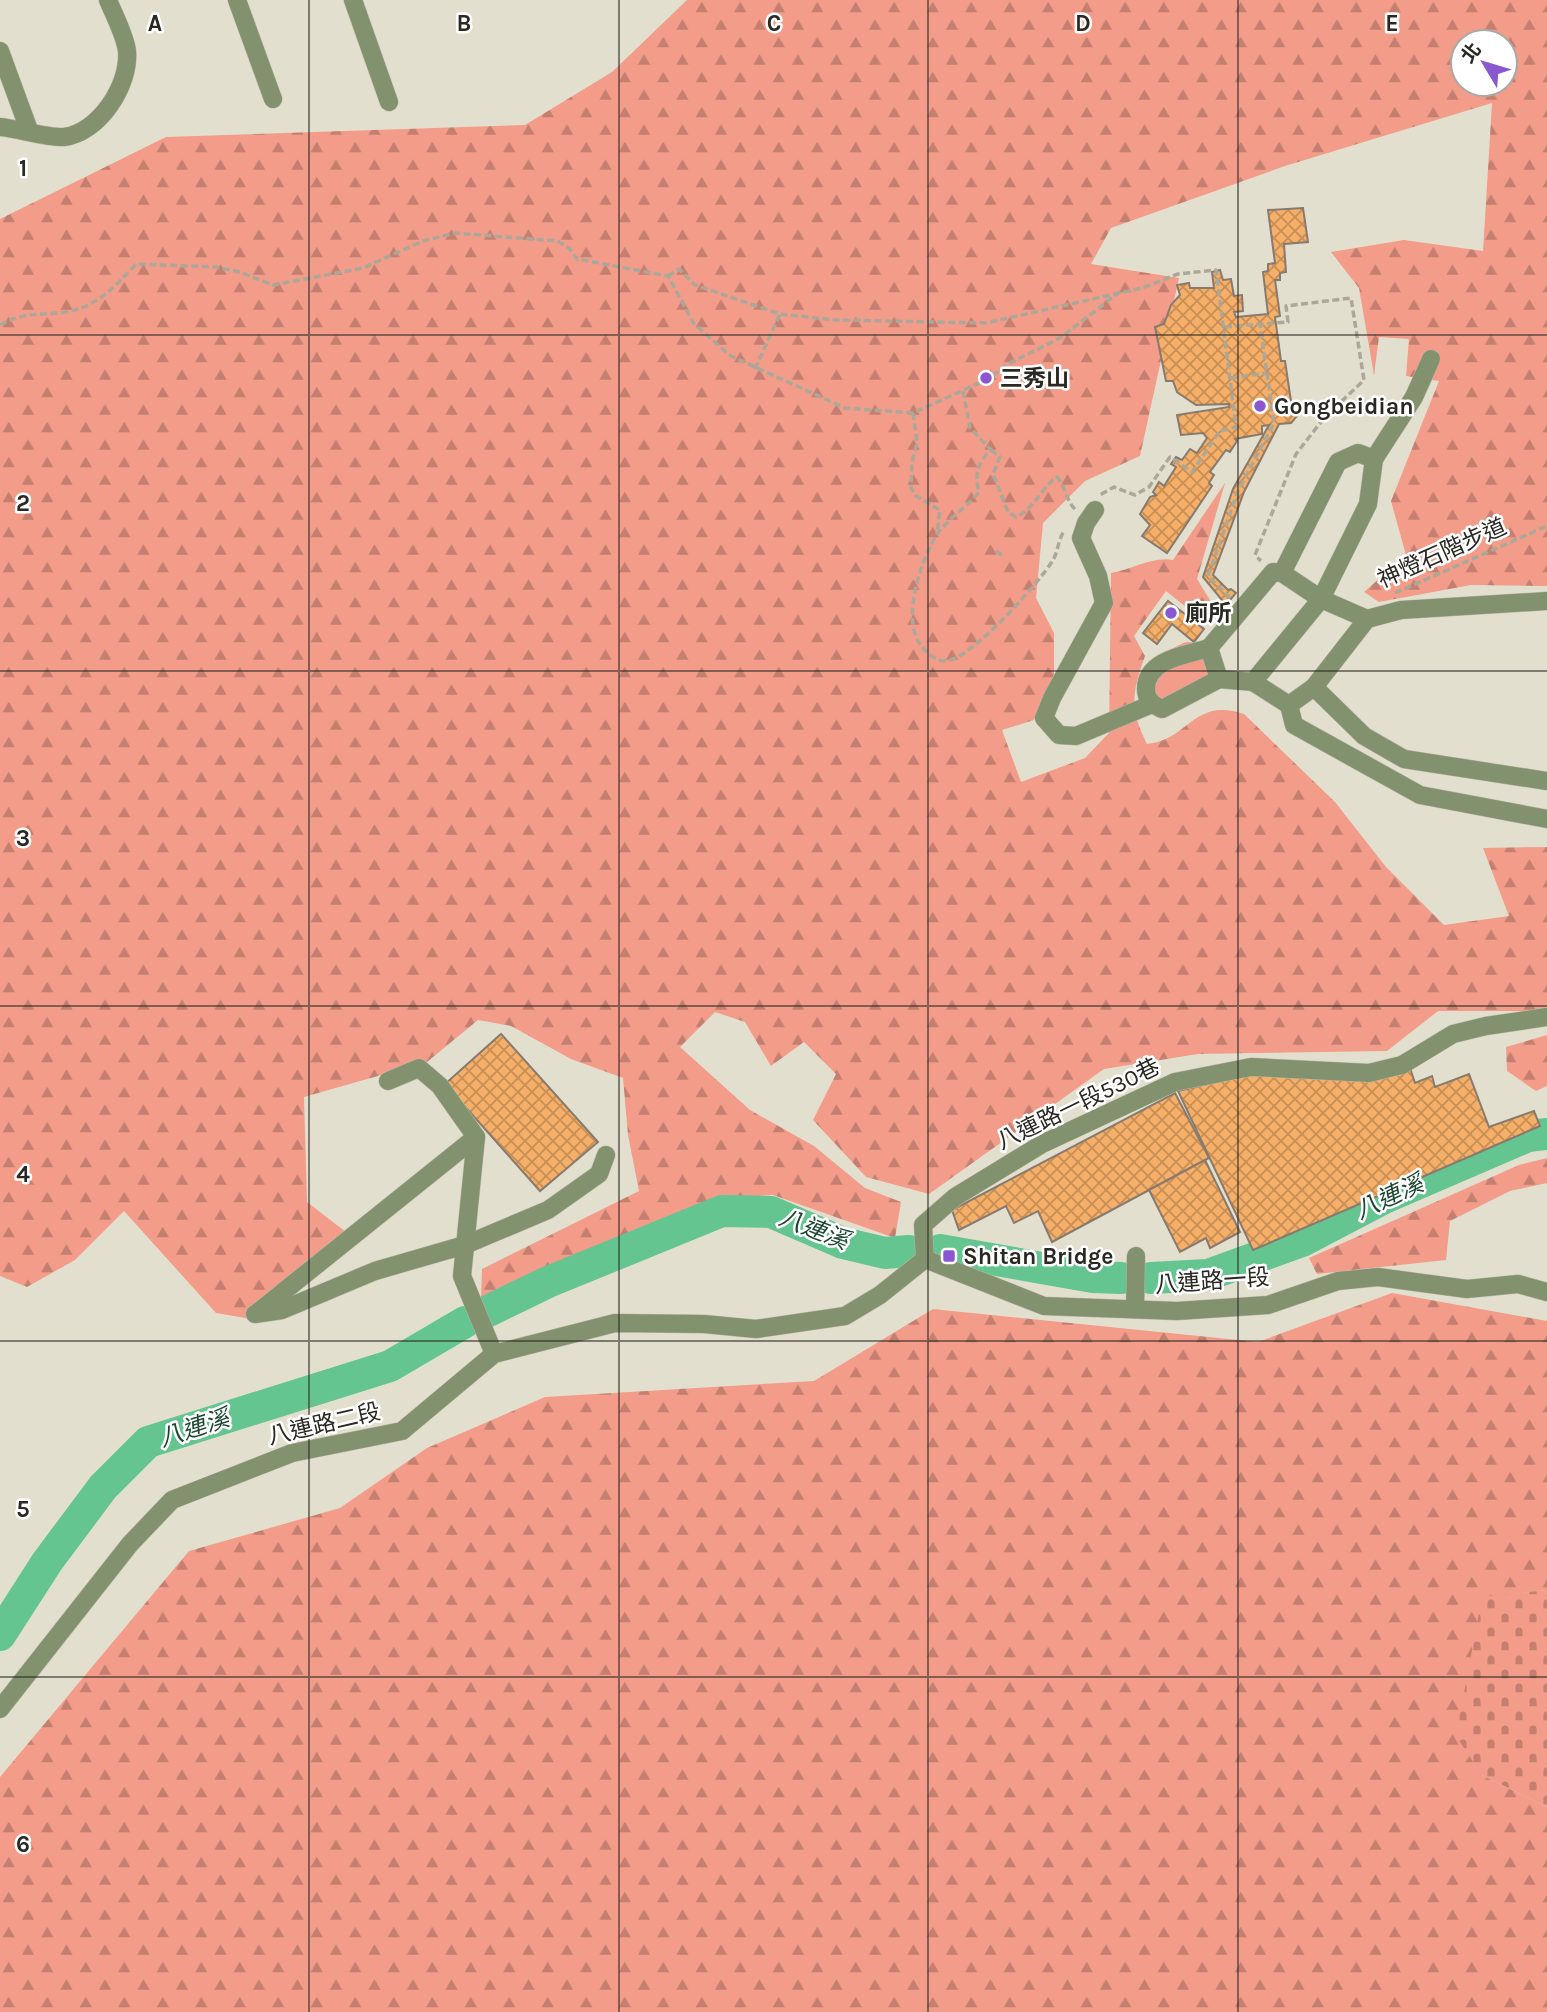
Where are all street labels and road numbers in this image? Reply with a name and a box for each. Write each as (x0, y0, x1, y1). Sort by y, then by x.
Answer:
street label: 神燈石階步道 (1373, 513, 1511, 593)
street label: 八連路一段530巷 (992, 1053, 1164, 1155)
street label: 八連路一段 (1154, 1264, 1270, 1298)
street label: 八連路二段 (265, 1398, 383, 1450)

